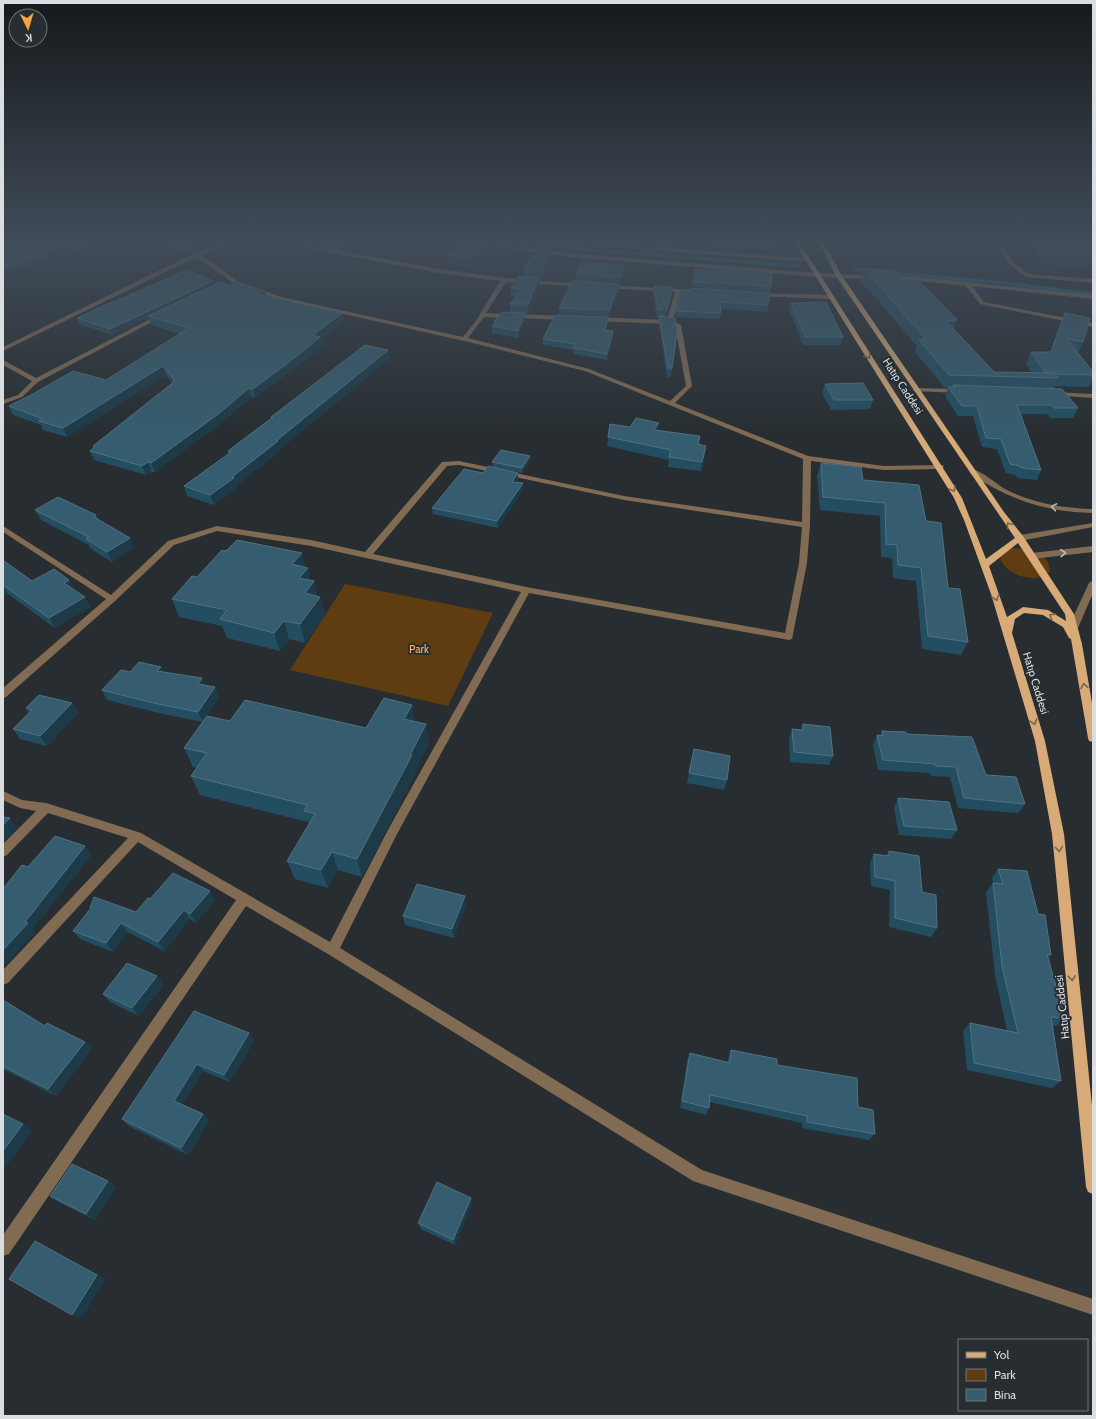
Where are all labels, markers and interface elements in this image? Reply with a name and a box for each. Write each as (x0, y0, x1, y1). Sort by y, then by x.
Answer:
north arrow (8, 8, 48, 48)
text: K (25, 31, 33, 45)
one-way arrow (863, 352, 871, 359)
street label: Hatıp Caddesi (880, 355, 926, 417)
one-way arrow (948, 485, 955, 492)
one-way arrow (1051, 503, 1057, 512)
one-way arrow (1007, 522, 1014, 529)
one-way arrow (1060, 549, 1066, 558)
one-way arrow (991, 594, 999, 601)
one-way arrow (1049, 614, 1056, 621)
park label: Park (409, 642, 429, 656)
street label: Hatıp Caddesi (1020, 650, 1052, 716)
one-way arrow (1080, 683, 1089, 689)
one-way arrow (1029, 718, 1038, 725)
one-way arrow (1055, 846, 1064, 852)
street label: Hatıp Caddesi (1052, 974, 1072, 1040)
one-way arrow (1067, 975, 1076, 981)
legend (958, 1339, 1088, 1411)
text: Yol (993, 1347, 1009, 1362)
text: Park (994, 1367, 1016, 1382)
text: Bina (994, 1387, 1016, 1402)

